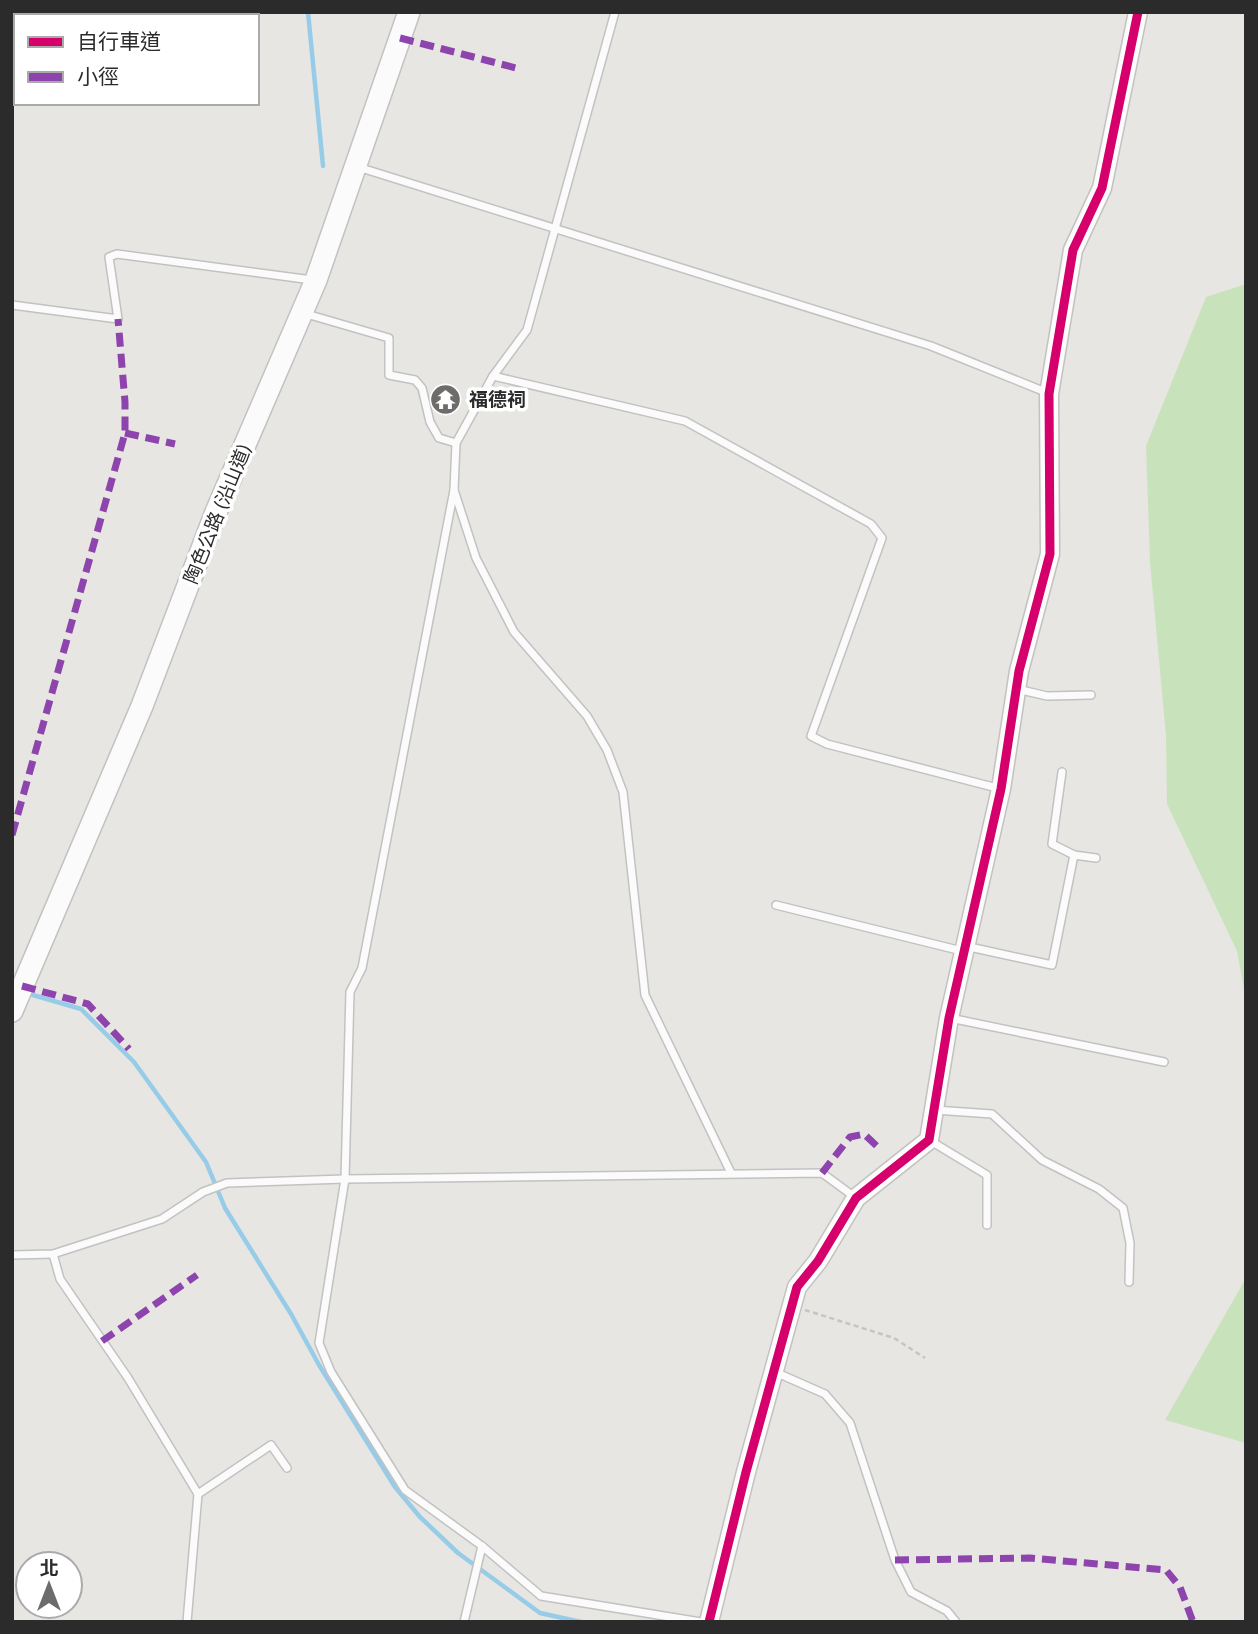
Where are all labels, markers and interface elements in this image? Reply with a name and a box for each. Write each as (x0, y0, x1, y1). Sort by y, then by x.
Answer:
legend (14, 14, 259, 105)
text: 自行車道 (77, 28, 161, 53)
text: 小徑 (77, 63, 119, 88)
temple icon: 福德祠 (429, 382, 463, 416)
place label: 福德祠 (469, 387, 526, 410)
street label: 陶色公路 (沿山道) (178, 441, 255, 587)
north arrow (14, 1550, 84, 1620)
text: 北 (39, 1556, 59, 1579)

